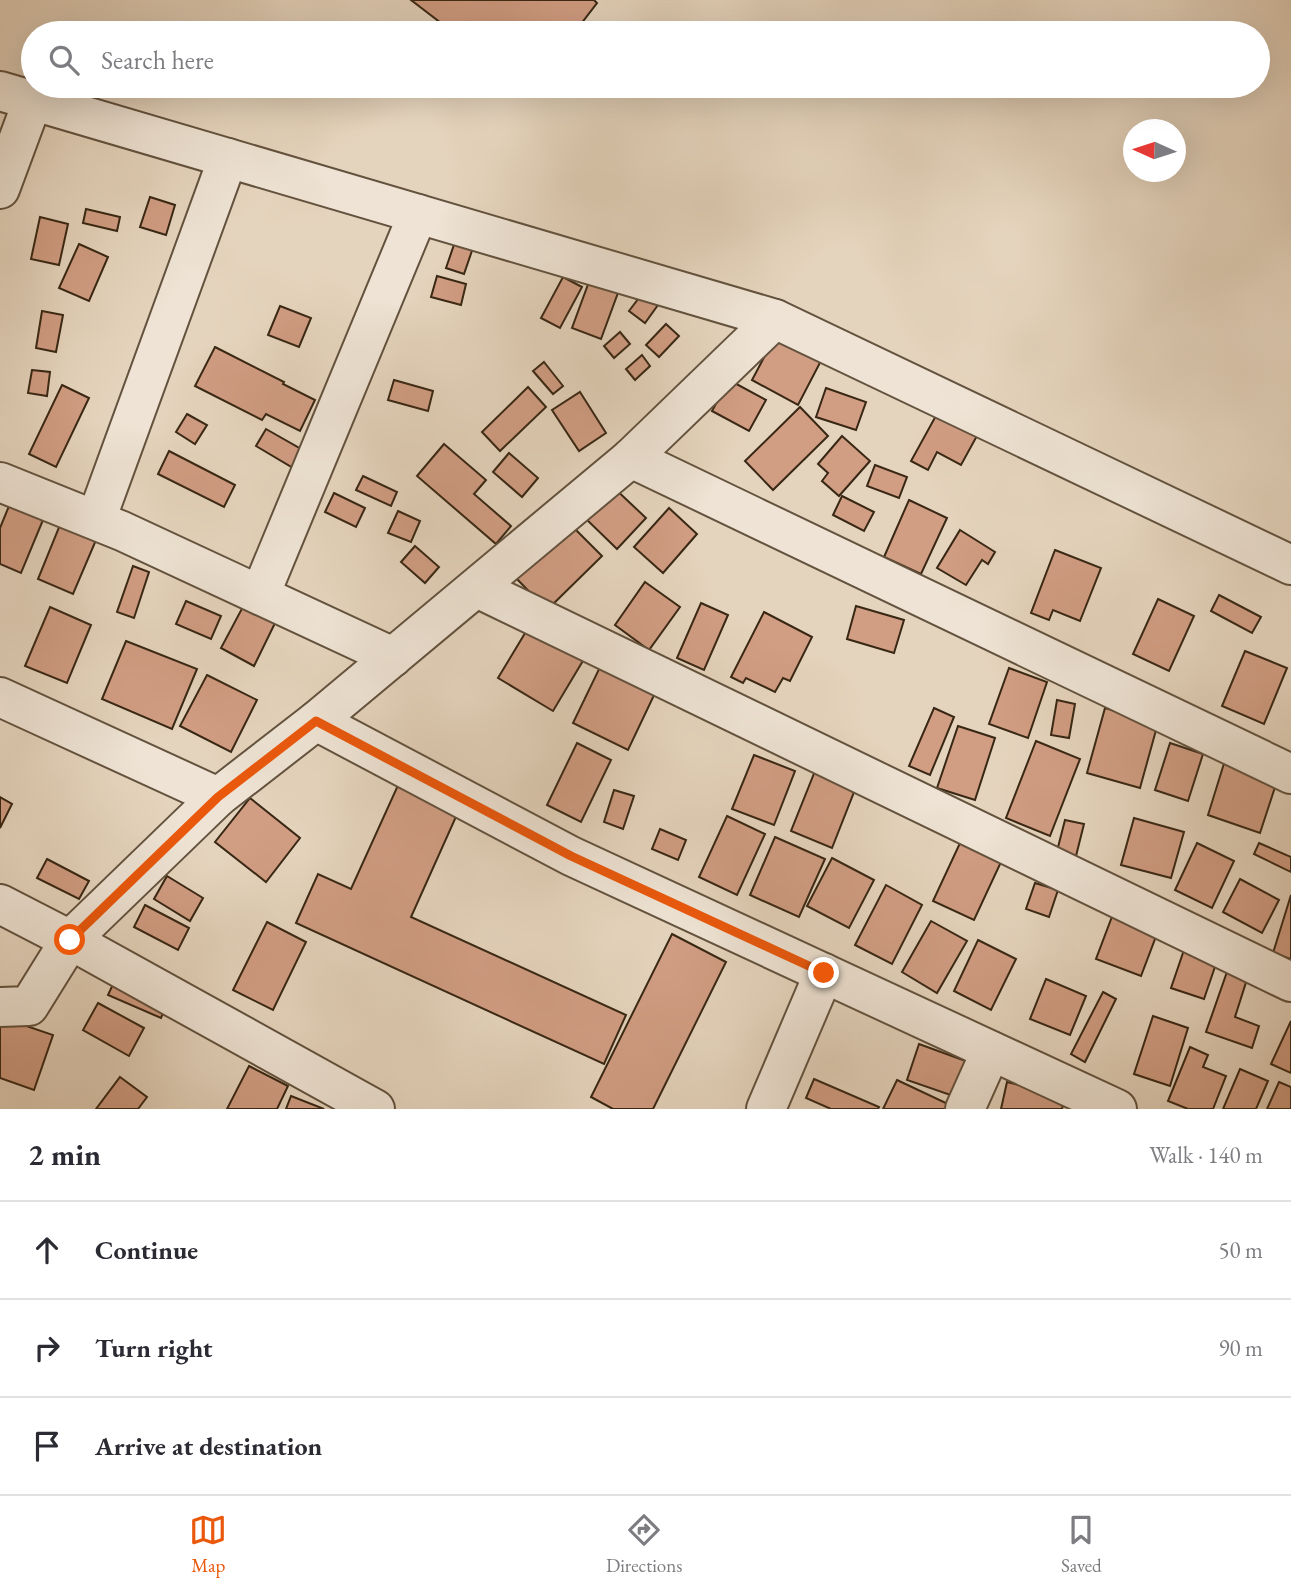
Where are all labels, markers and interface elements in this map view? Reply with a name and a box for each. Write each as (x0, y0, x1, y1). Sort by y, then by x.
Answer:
search box (21, 21, 1270, 98)
icon: search (45, 41, 83, 79)
text: Search here (101, 43, 214, 77)
north arrow (1123, 119, 1186, 182)
route start (54, 924, 85, 955)
route end (808, 957, 839, 988)
text: 2 min (28, 1135, 101, 1174)
text: Walk · 140 m (1149, 1140, 1263, 1170)
icon: ahead (28, 1231, 66, 1269)
text: Continue (95, 1233, 198, 1267)
text: 50 m (1218, 1235, 1263, 1265)
icon: right (28, 1329, 66, 1367)
text: Turn right (95, 1331, 213, 1365)
text: 90 m (1218, 1333, 1263, 1363)
icon: arrive (28, 1427, 66, 1465)
text: Arrive at destination (95, 1429, 322, 1463)
tab: Map (189, 1511, 227, 1578)
tab: Directions (606, 1511, 682, 1578)
tab: Saved (1061, 1511, 1102, 1578)

